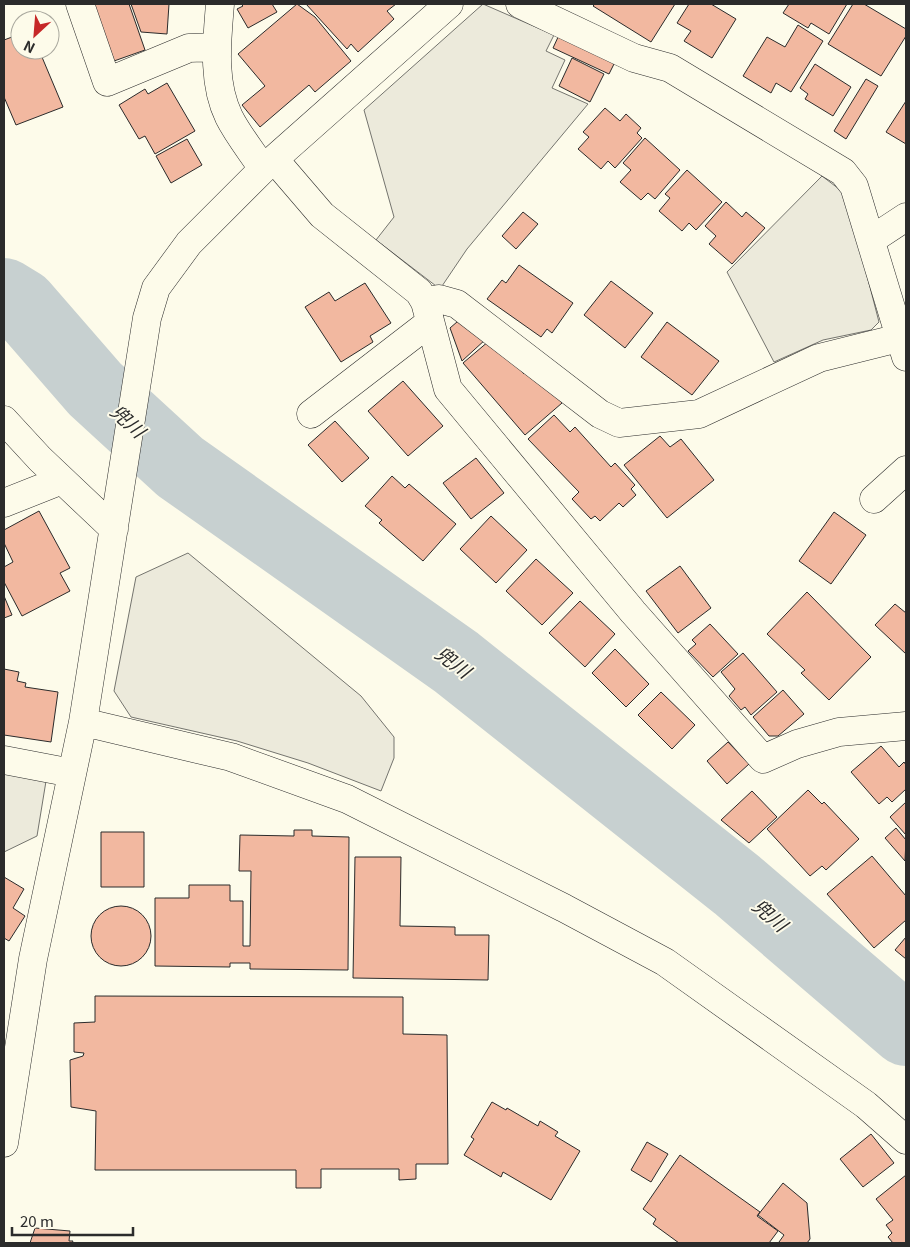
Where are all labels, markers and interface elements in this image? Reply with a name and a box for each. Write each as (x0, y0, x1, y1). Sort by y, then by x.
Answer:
north arrow (10, 10, 60, 60)
text: N (20, 36, 38, 59)
water label: 兜川 (106, 397, 154, 444)
water label: 兜川 (431, 639, 479, 684)
water label: 兜川 (748, 891, 796, 938)
scale bar (12, 1204, 134, 1236)
text: 20 m (20, 1210, 54, 1231)

